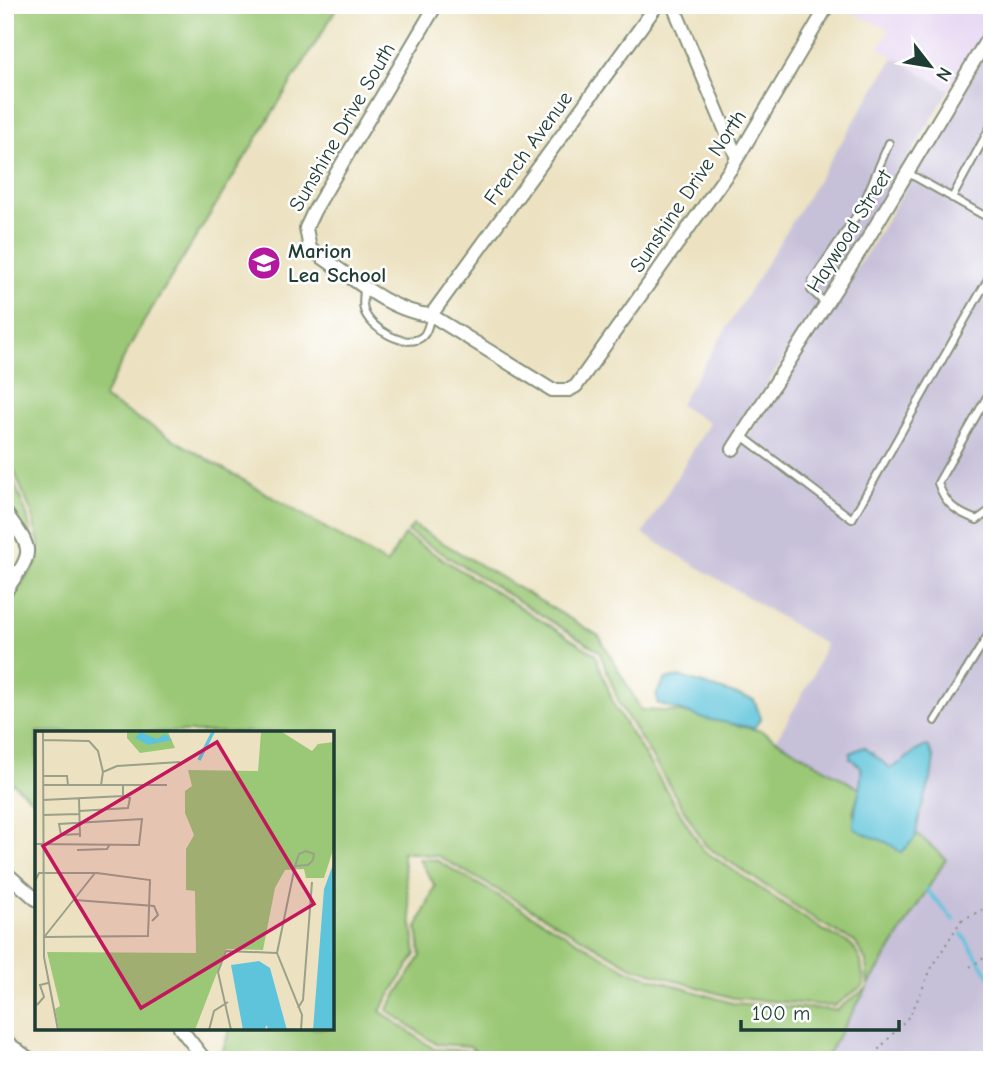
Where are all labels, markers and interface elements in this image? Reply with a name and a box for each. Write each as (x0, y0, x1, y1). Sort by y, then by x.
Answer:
north arrow (895, 32, 965, 102)
street label: Sunshine Drive South (284, 38, 400, 216)
text: N (931, 63, 956, 85)
street label: French Avenue (479, 87, 577, 209)
street label: Sunshine Drive North (625, 105, 751, 277)
street label: Haywood Street (802, 164, 897, 297)
place label: Marion Lea School (288, 239, 386, 287)
school or university icon: Marion Lea School (245, 244, 283, 282)
inset map (35, 731, 334, 1030)
scale bar (741, 988, 899, 1032)
text: 100 m (752, 1001, 810, 1025)

